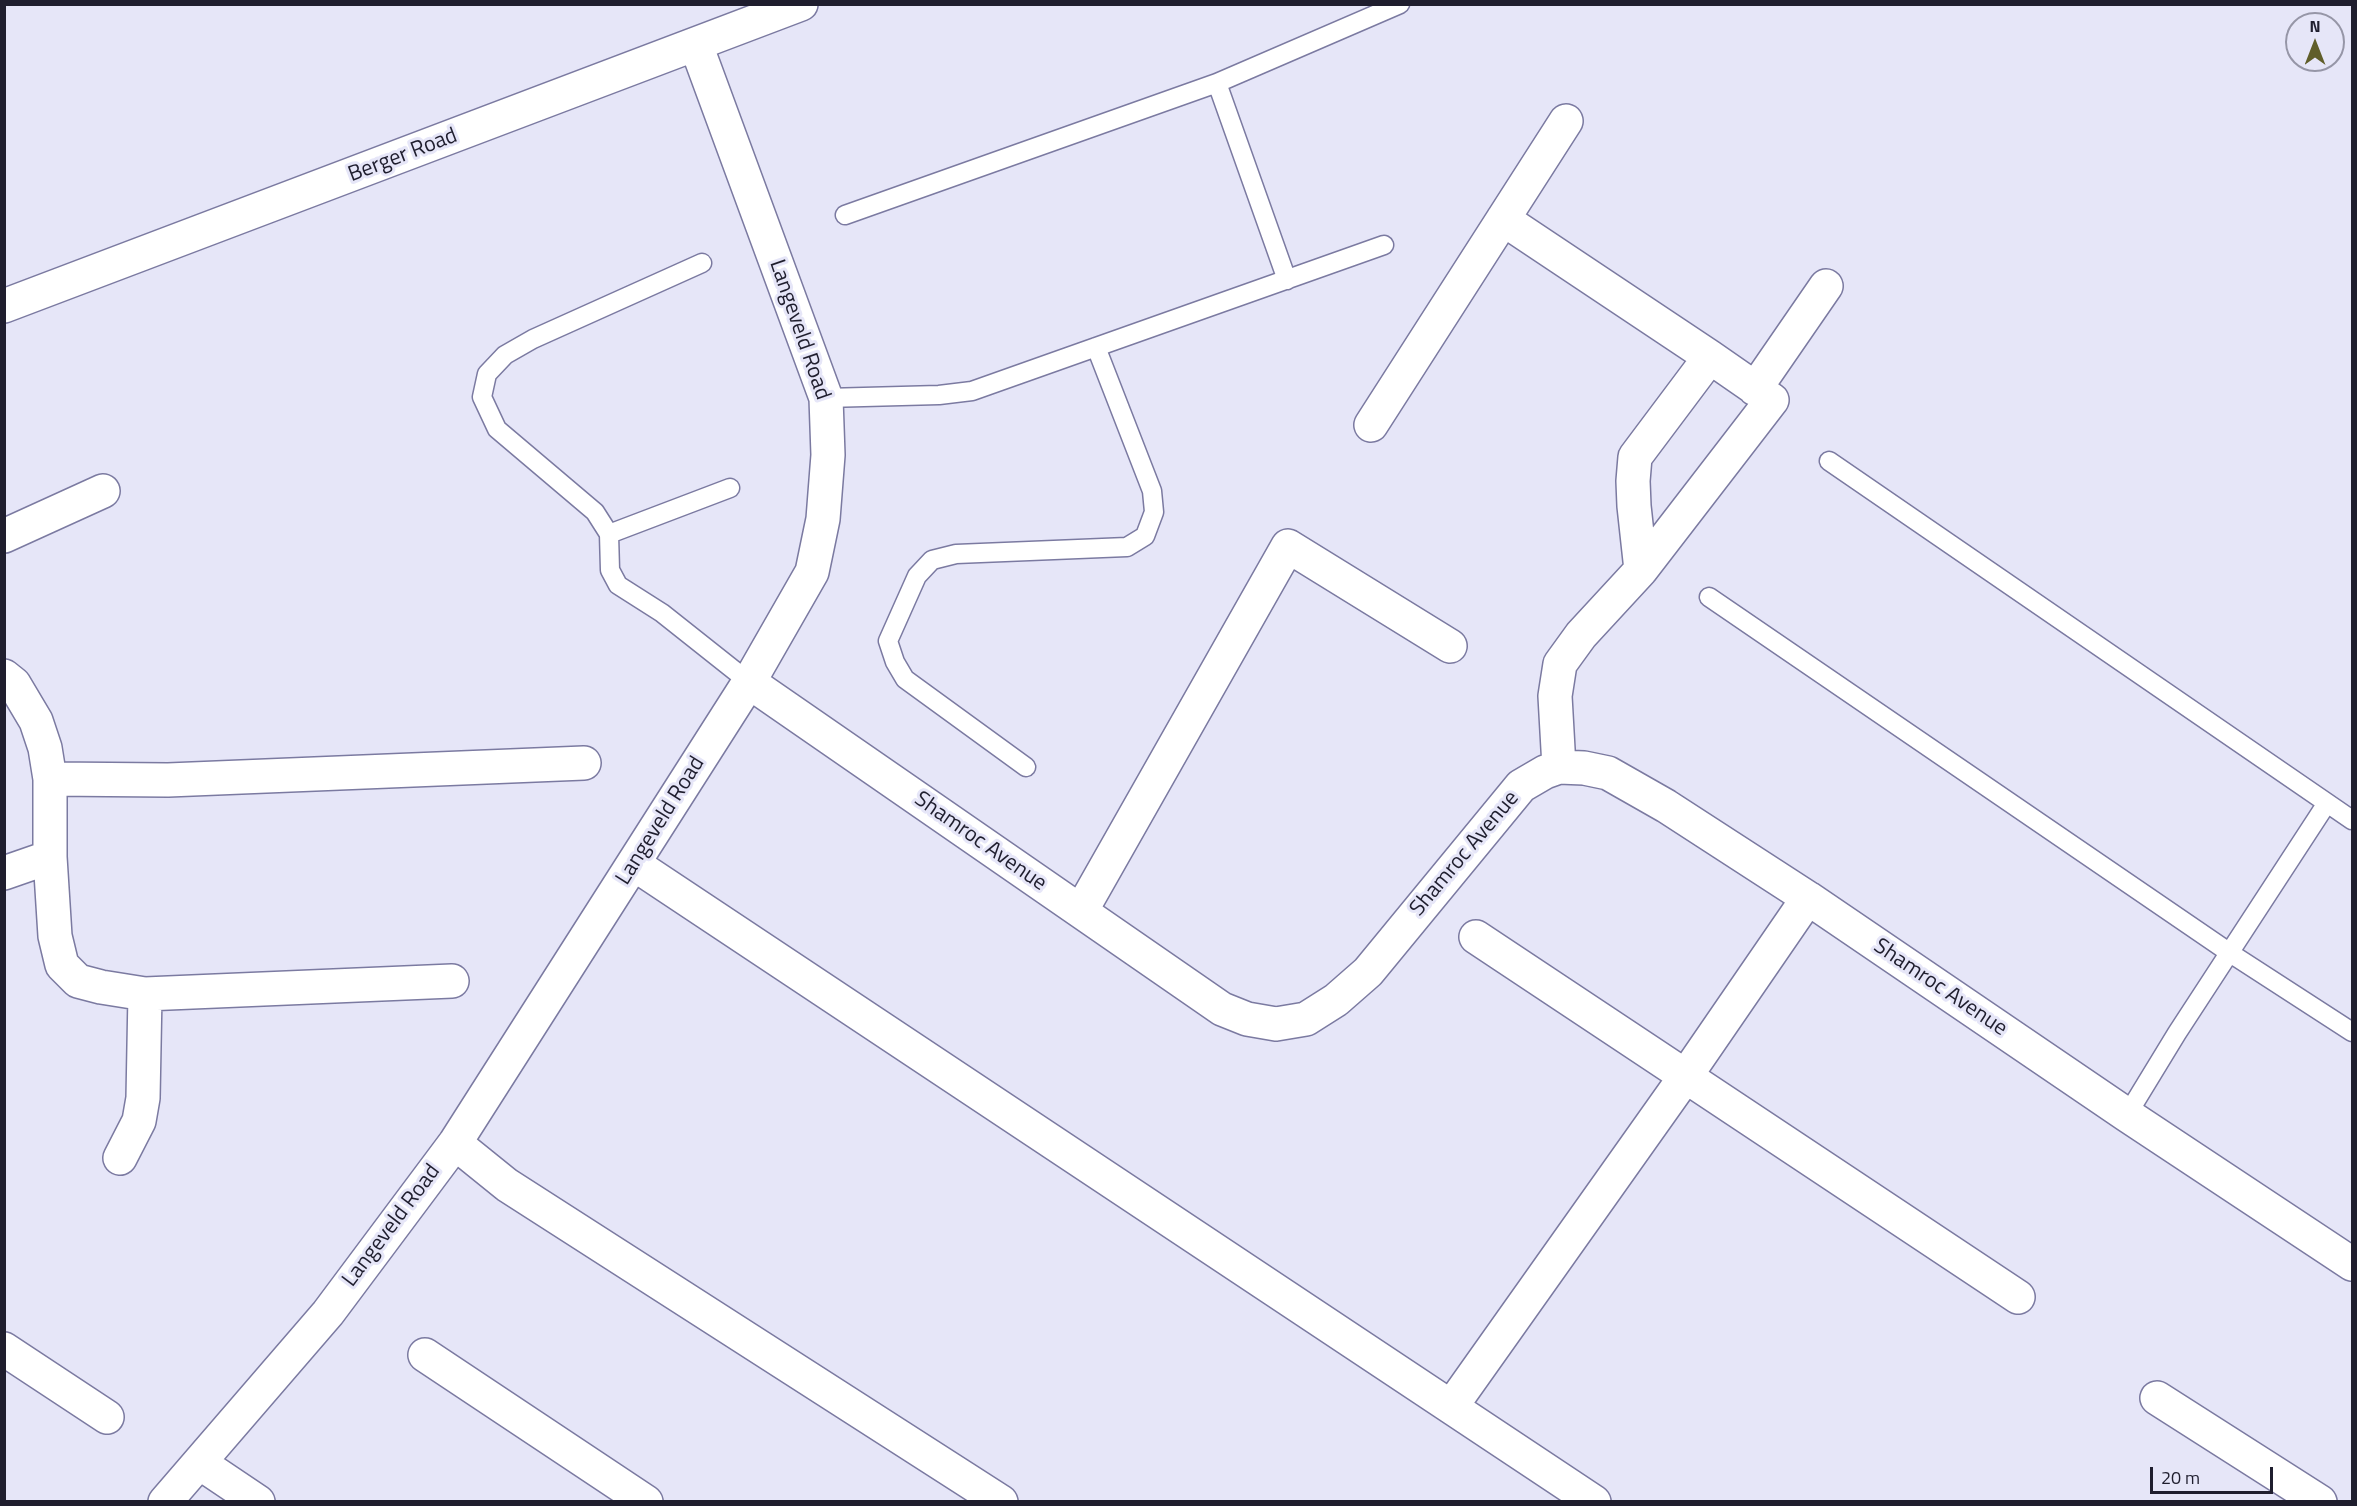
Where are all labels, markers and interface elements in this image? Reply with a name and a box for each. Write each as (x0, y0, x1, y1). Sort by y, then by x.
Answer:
north arrow (2285, 12, 2345, 72)
text: N (2309, 14, 2321, 38)
street label: Berger Road (345, 123, 461, 189)
street label: Langeveld Road (763, 257, 835, 403)
street label: Langeveld Road (611, 752, 711, 890)
street label: Shamroc Avenue (1405, 786, 1525, 922)
street label: Shamroc Avenue (909, 787, 1051, 897)
street label: Shamroc Avenue (1868, 934, 2012, 1042)
street label: Langeveld Road (337, 1160, 447, 1292)
scale bar (2153, 1455, 2276, 1493)
text: 20 m (2161, 1464, 2200, 1491)

